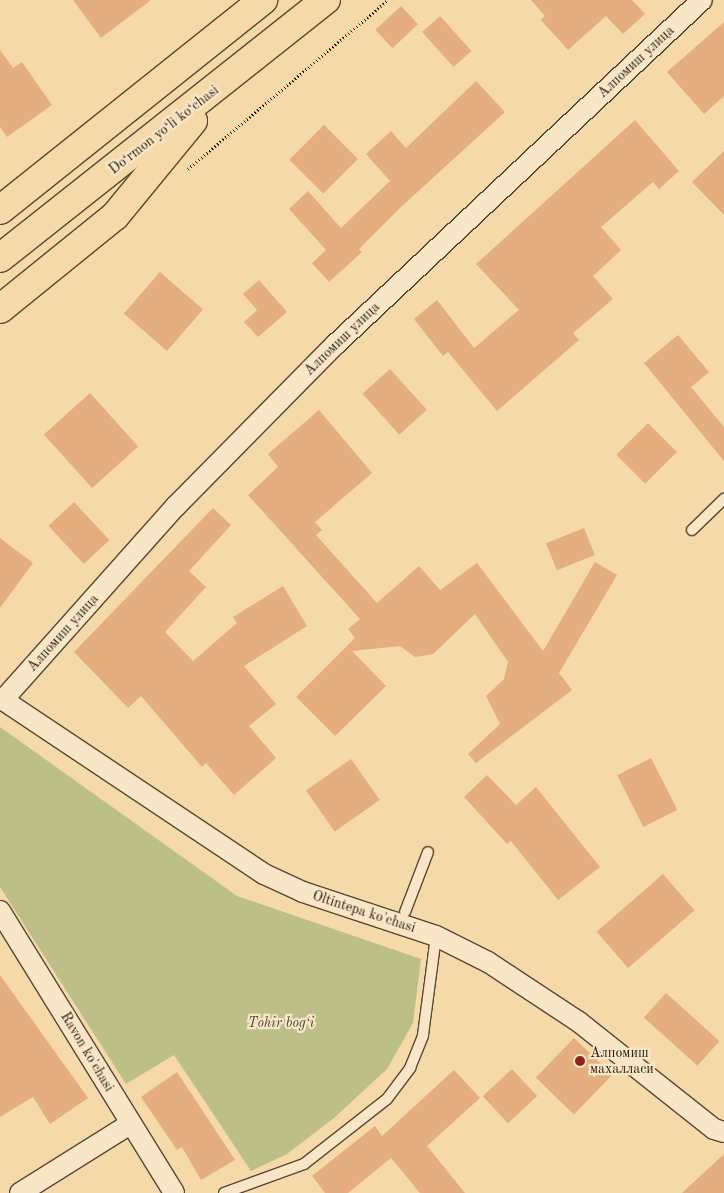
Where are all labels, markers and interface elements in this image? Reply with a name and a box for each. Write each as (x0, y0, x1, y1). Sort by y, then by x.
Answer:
street label: Алпомиш улица (594, 22, 678, 102)
street label: Do‘rmon yo‘li ko‘chasi (106, 82, 222, 178)
street label: Алпомиш улица (301, 299, 383, 379)
street label: Алпомиш улица (24, 591, 102, 675)
street label: Oltintepa ko'chasi (310, 887, 418, 937)
street label: Ravon ko'chasi (57, 1009, 117, 1095)
park label: Tohir bog‘i (248, 1015, 314, 1031)
place label: Алпомиш махалласи (590, 1045, 654, 1078)
marker: Алпомиш махалласи (574, 1055, 586, 1067)

